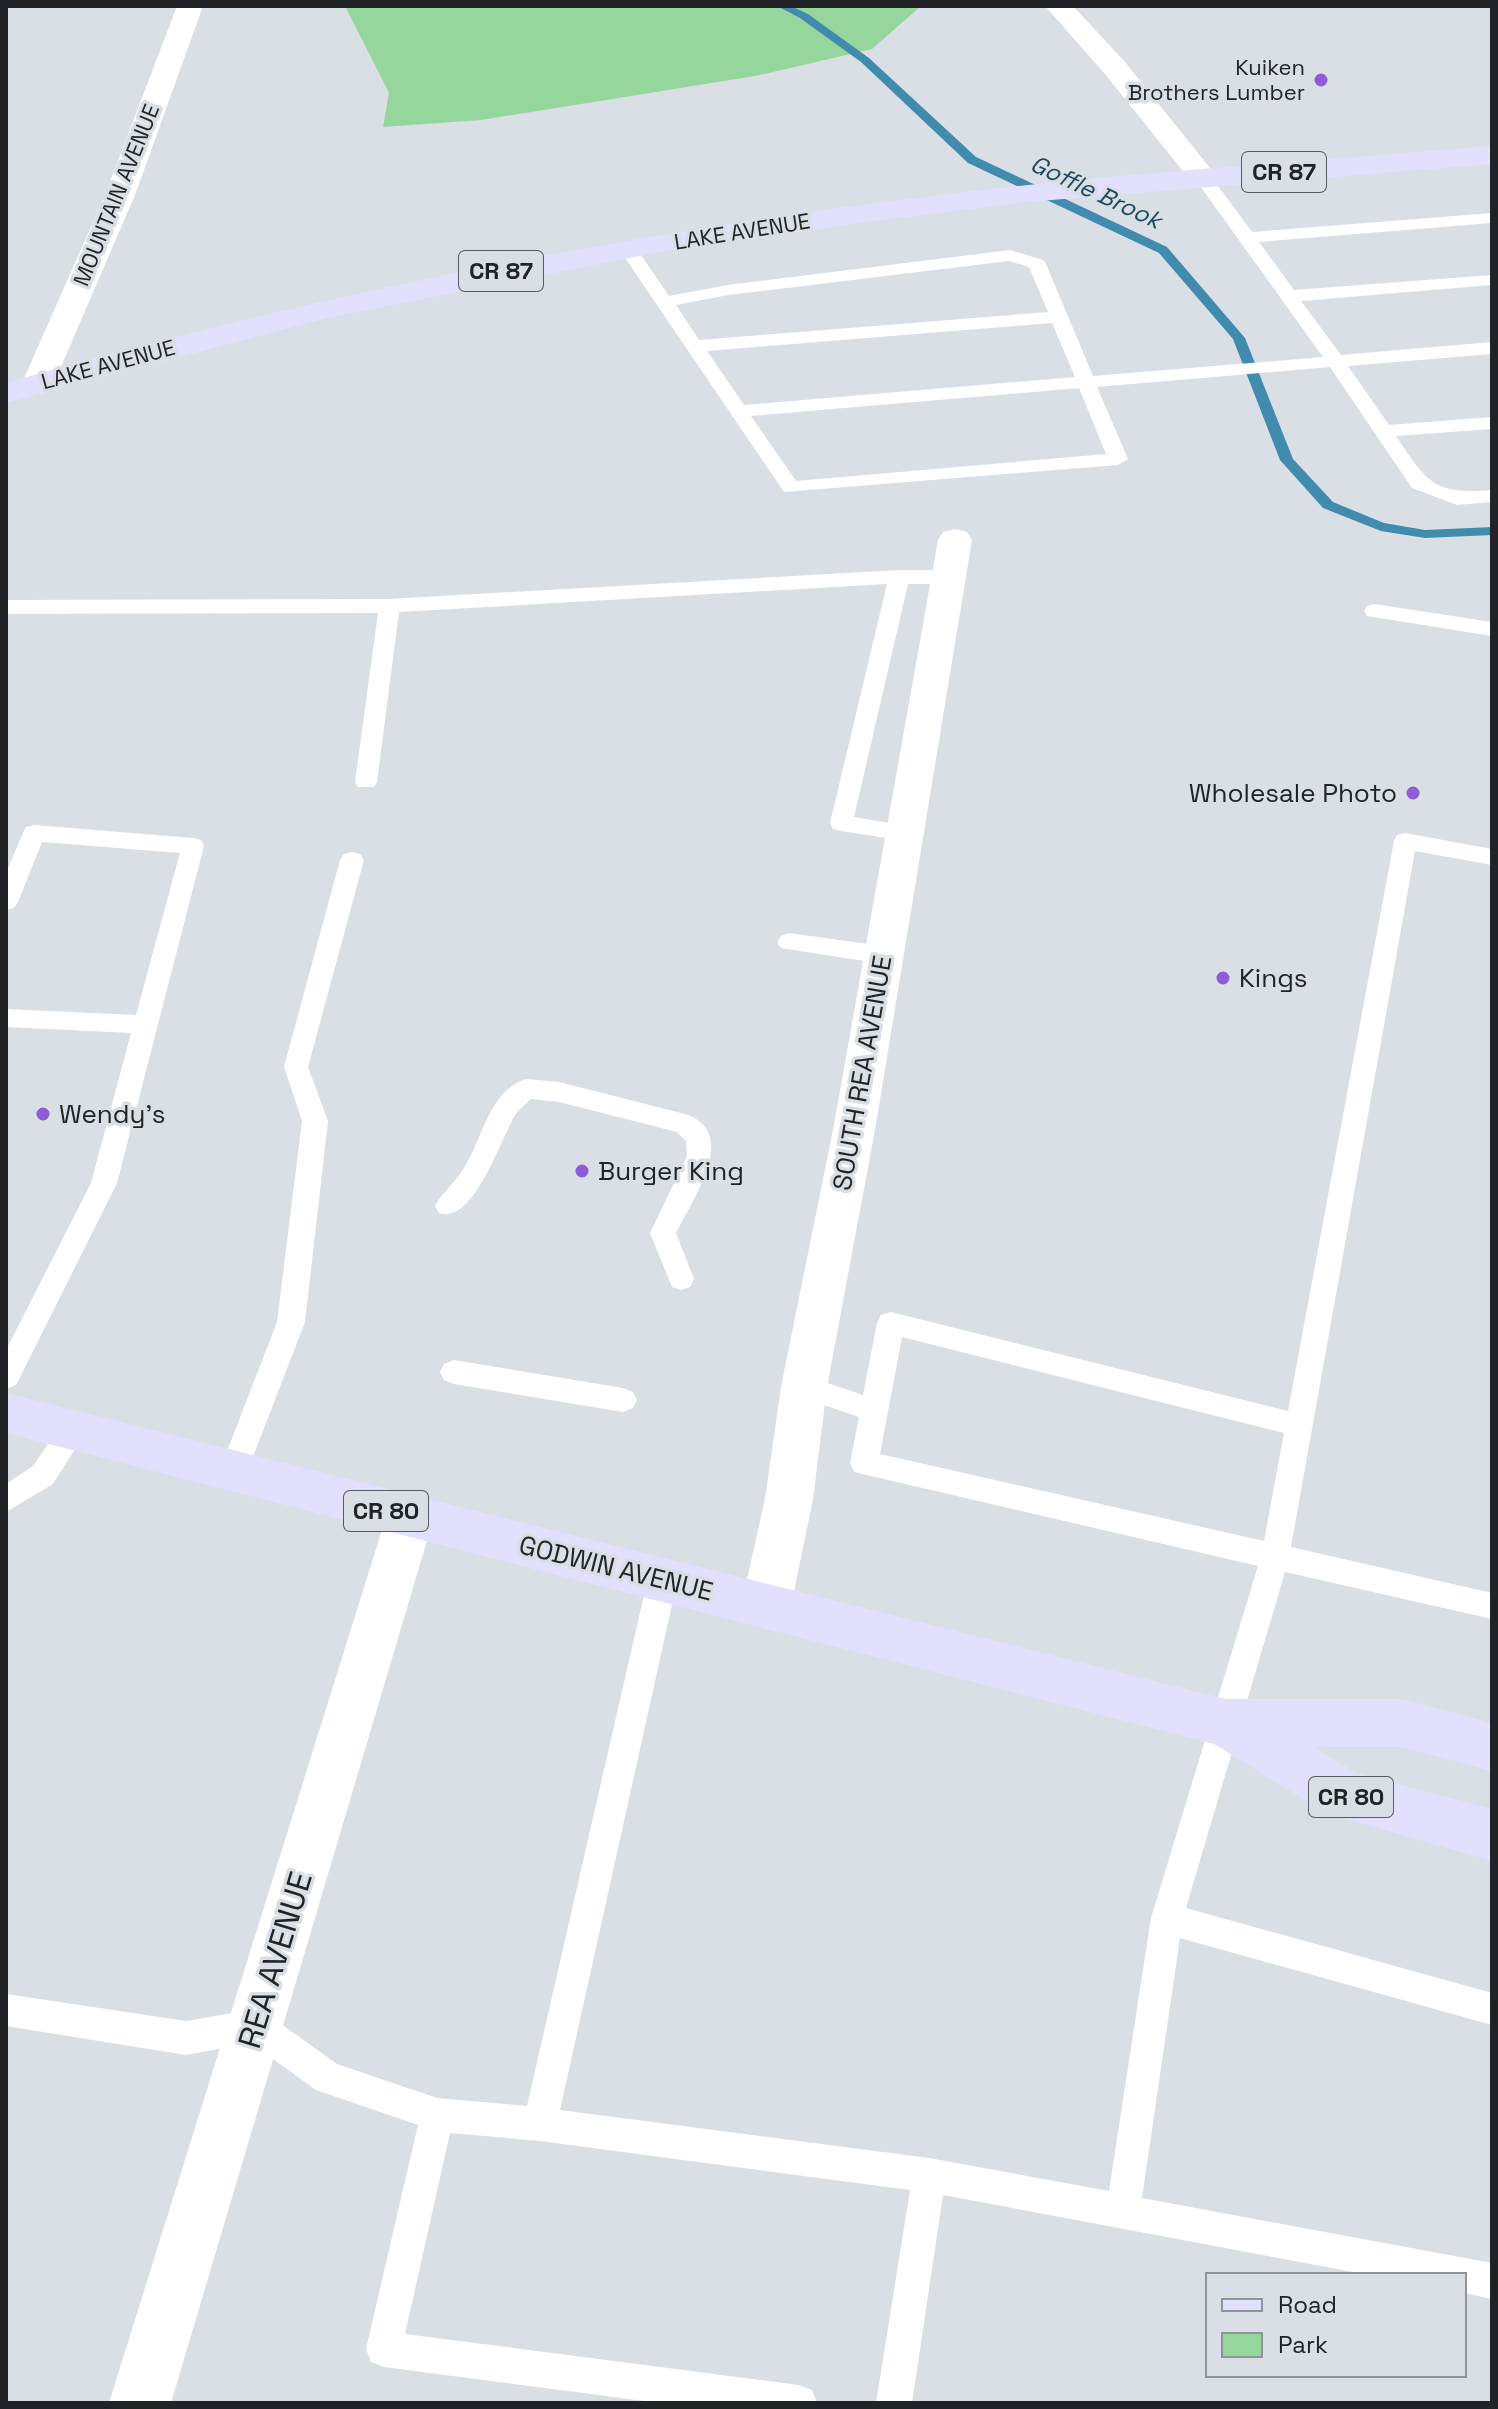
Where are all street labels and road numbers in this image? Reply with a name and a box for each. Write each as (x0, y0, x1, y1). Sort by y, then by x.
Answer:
street label: MOUNTAIN AVENUE (67, 100, 165, 290)
road number: CR 87 (1242, 152, 1326, 192)
street label: LAKE AVENUE (672, 206, 812, 256)
road number: CR 87 (459, 251, 543, 291)
street label: LAKE AVENUE (38, 333, 178, 395)
street label: SOUTH REA AVENUE (825, 953, 899, 1193)
road number: CR 80 (344, 1491, 428, 1531)
street label: GODWIN AVENUE (516, 1527, 716, 1609)
road number: CR 80 (1309, 1777, 1393, 1817)
street label: REA AVENUE (229, 1867, 321, 2053)

